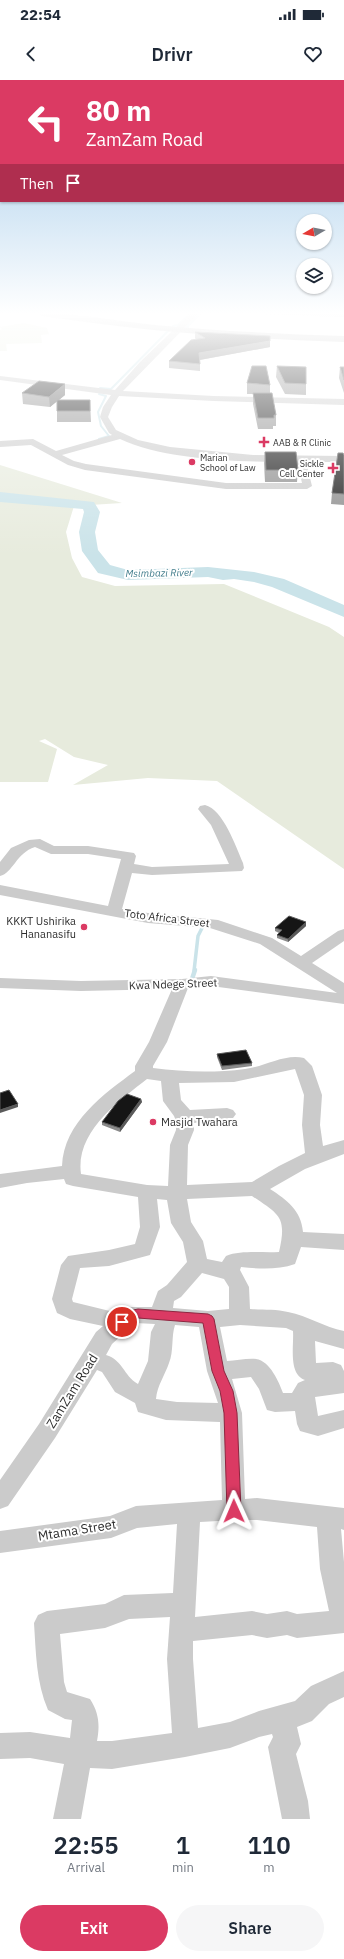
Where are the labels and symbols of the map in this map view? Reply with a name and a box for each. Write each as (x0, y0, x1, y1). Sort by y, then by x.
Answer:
north arrow (296, 214, 332, 250)
marker: AAB & R Clinic (258, 436, 270, 448)
place label: AAB & R Clinic (273, 437, 332, 448)
place label: Marian School of Law (200, 452, 256, 473)
marker: Marian School of Law (187, 457, 197, 467)
place label: Sickle Cell Center (279, 458, 325, 479)
marker: Sickle Cell Center (327, 462, 339, 474)
water label: Msimbazi River (125, 566, 193, 580)
street label: Toto Africa Street (124, 906, 211, 930)
place label: KKKT Ushirika Hananasifu (6, 914, 76, 941)
marker: KKKT Ushirika Hananasifu (79, 922, 89, 932)
street label: Kwa Ndege Street (129, 975, 218, 993)
place label: Masjid Twahara (161, 1115, 238, 1129)
marker: Masjid Twahara (148, 1117, 158, 1127)
pin (105, 1305, 139, 1339)
street label: ZamZam Road (42, 1351, 102, 1431)
position arrow (213, 1490, 255, 1532)
street label: Mtama Street (37, 1515, 117, 1545)

